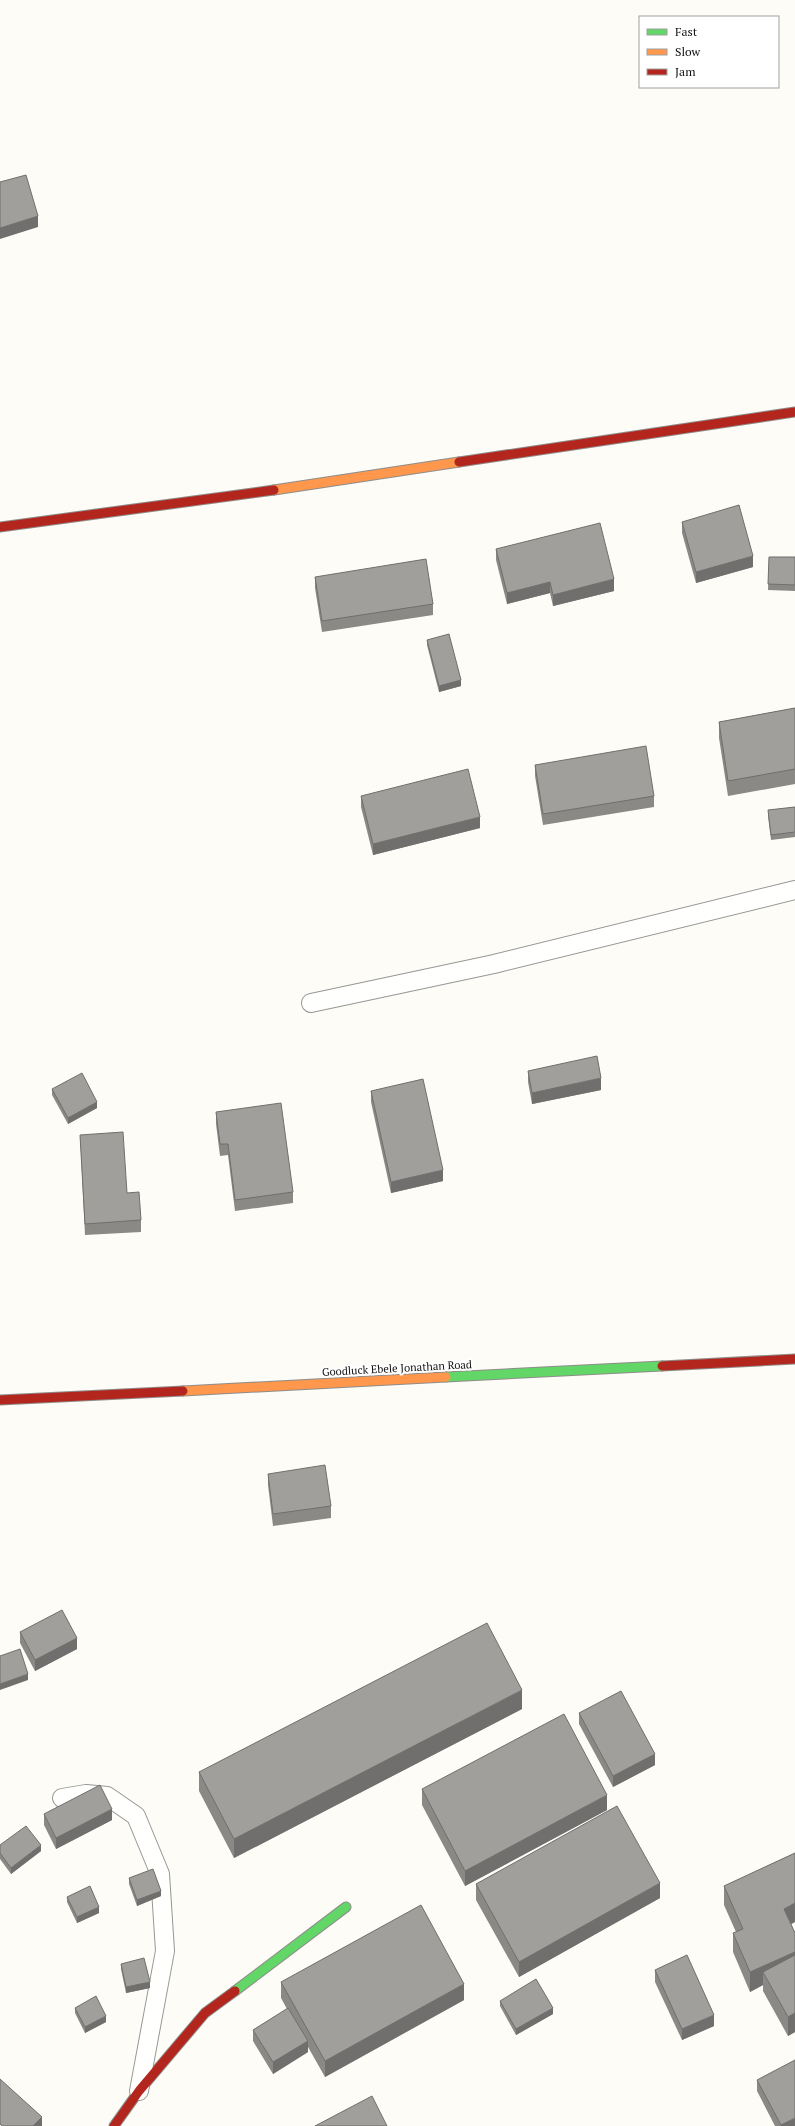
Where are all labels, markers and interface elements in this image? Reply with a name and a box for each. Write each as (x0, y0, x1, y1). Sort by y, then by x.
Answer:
legend (639, 16, 779, 88)
text: Fast (675, 24, 698, 39)
text: Slow (675, 44, 701, 59)
text: Jam (675, 64, 696, 79)
street label: Goodluck Ebele Jonathan Road (322, 1357, 472, 1379)

